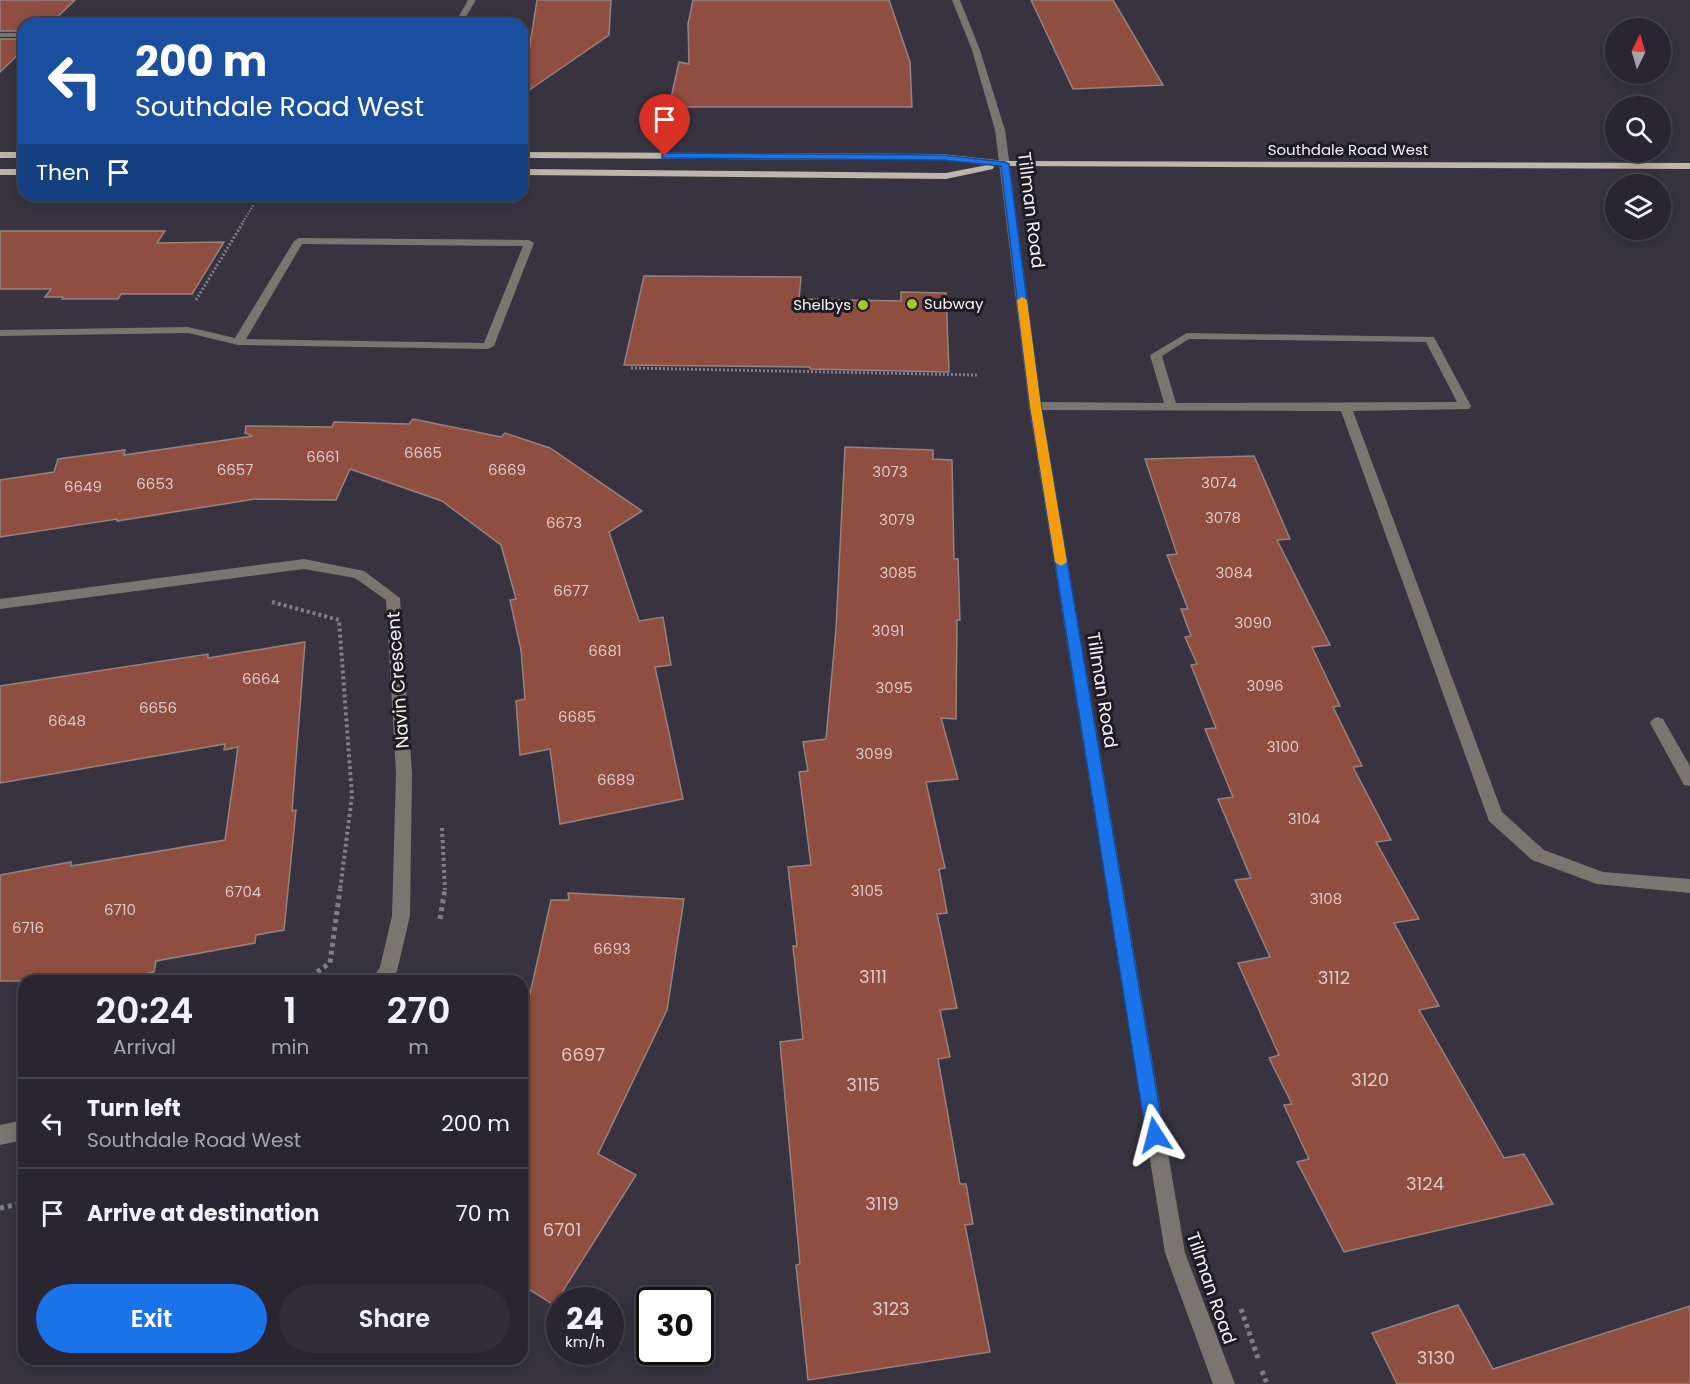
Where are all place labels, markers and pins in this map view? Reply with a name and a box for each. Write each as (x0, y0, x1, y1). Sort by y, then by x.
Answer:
pin (639, 94, 690, 156)
place label: Subway (924, 293, 984, 314)
place label: Shelbys (793, 294, 851, 315)
marker: Subway (905, 297, 919, 311)
marker: Shelbys (856, 298, 870, 312)

